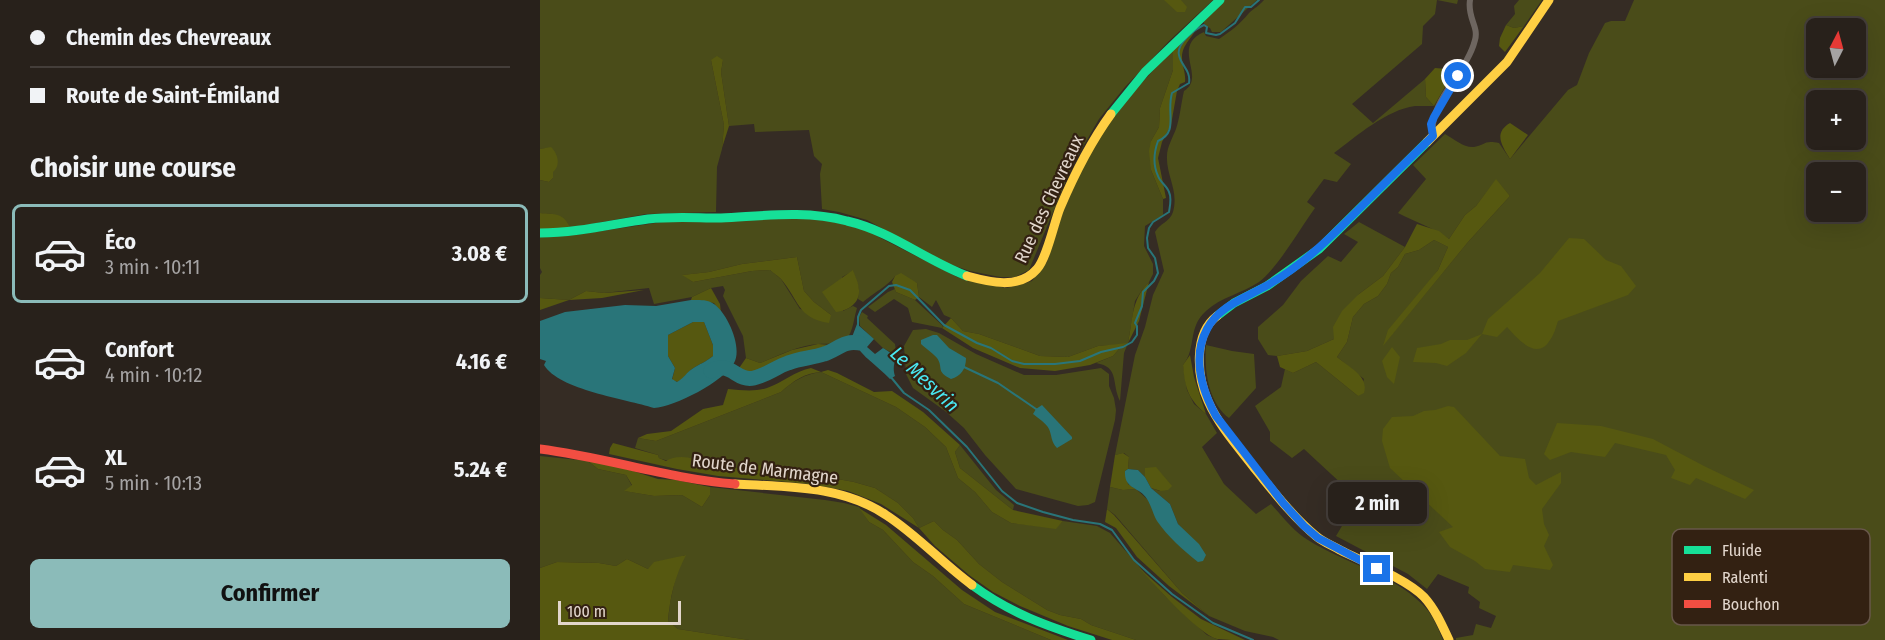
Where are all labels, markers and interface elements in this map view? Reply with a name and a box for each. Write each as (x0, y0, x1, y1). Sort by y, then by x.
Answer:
north arrow (1806, 18, 1866, 78)
map controls (1806, 18, 1866, 222)
text: Chemin des Chevreaux (66, 24, 271, 51)
route start (1444, 62, 1471, 89)
text: Route de Saint-Émiland (66, 82, 280, 109)
button: + (1806, 90, 1866, 150)
street label: Rue des Chevreaux (1010, 131, 1088, 267)
text: Choisir une course (30, 152, 236, 184)
button: − (1806, 162, 1866, 222)
icon: car (33, 227, 87, 281)
text: Éco (105, 228, 136, 255)
text: 3.08 € (452, 240, 507, 267)
text: 3 min · 10:11 (105, 255, 200, 279)
icon: car (33, 335, 87, 389)
text: Confort (105, 336, 174, 363)
water label: Le Mesvrin (886, 341, 964, 417)
text: 4.16 € (456, 348, 507, 375)
text: 4 min · 10:12 (105, 363, 202, 387)
icon: car (33, 443, 87, 497)
text: XL (105, 444, 127, 471)
street label: Route de Marmagne (691, 449, 839, 489)
text: 5.24 € (454, 456, 507, 483)
text: 5 min · 10:13 (105, 471, 202, 495)
callout: 2 min (1328, 482, 1426, 524)
text: 2 min (1355, 491, 1400, 515)
legend (1672, 529, 1870, 625)
text: Fluide (1722, 541, 1762, 560)
route end (1363, 555, 1390, 582)
button: Confirmer (30, 559, 510, 628)
text: Ralenti (1722, 568, 1768, 587)
text: Bouchon (1722, 595, 1780, 614)
scale bar (558, 598, 681, 626)
text: 100 m (567, 602, 606, 621)

